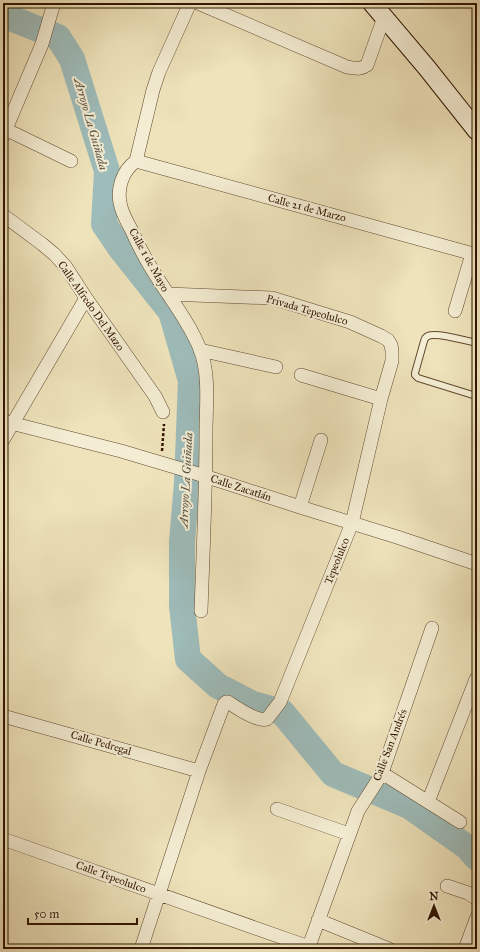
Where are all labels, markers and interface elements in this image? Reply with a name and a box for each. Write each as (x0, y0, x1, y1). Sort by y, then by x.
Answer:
water label: Arroyo La Guiñada (71, 74, 111, 172)
street label: Calle 21 de Marzo (266, 191, 348, 225)
street label: Calle 1 de Mayo (126, 226, 172, 294)
street label: Calle Alfredo Del Mazo (55, 259, 127, 354)
street label: Privada Tepeolulco (265, 292, 350, 328)
water label: Arroyo La Guiñada (176, 432, 196, 530)
street label: Calle Zacatlán (209, 472, 273, 504)
street label: Tepeolulco (322, 536, 352, 586)
street label: Calle San Andrés (370, 707, 410, 783)
street label: Calle Pedregal (69, 728, 133, 758)
street label: Calle Tepeolulco (74, 858, 148, 896)
north arrow (414, 886, 454, 926)
text: N (429, 890, 439, 903)
scale bar (28, 900, 137, 926)
text: 50 m (34, 907, 59, 921)

